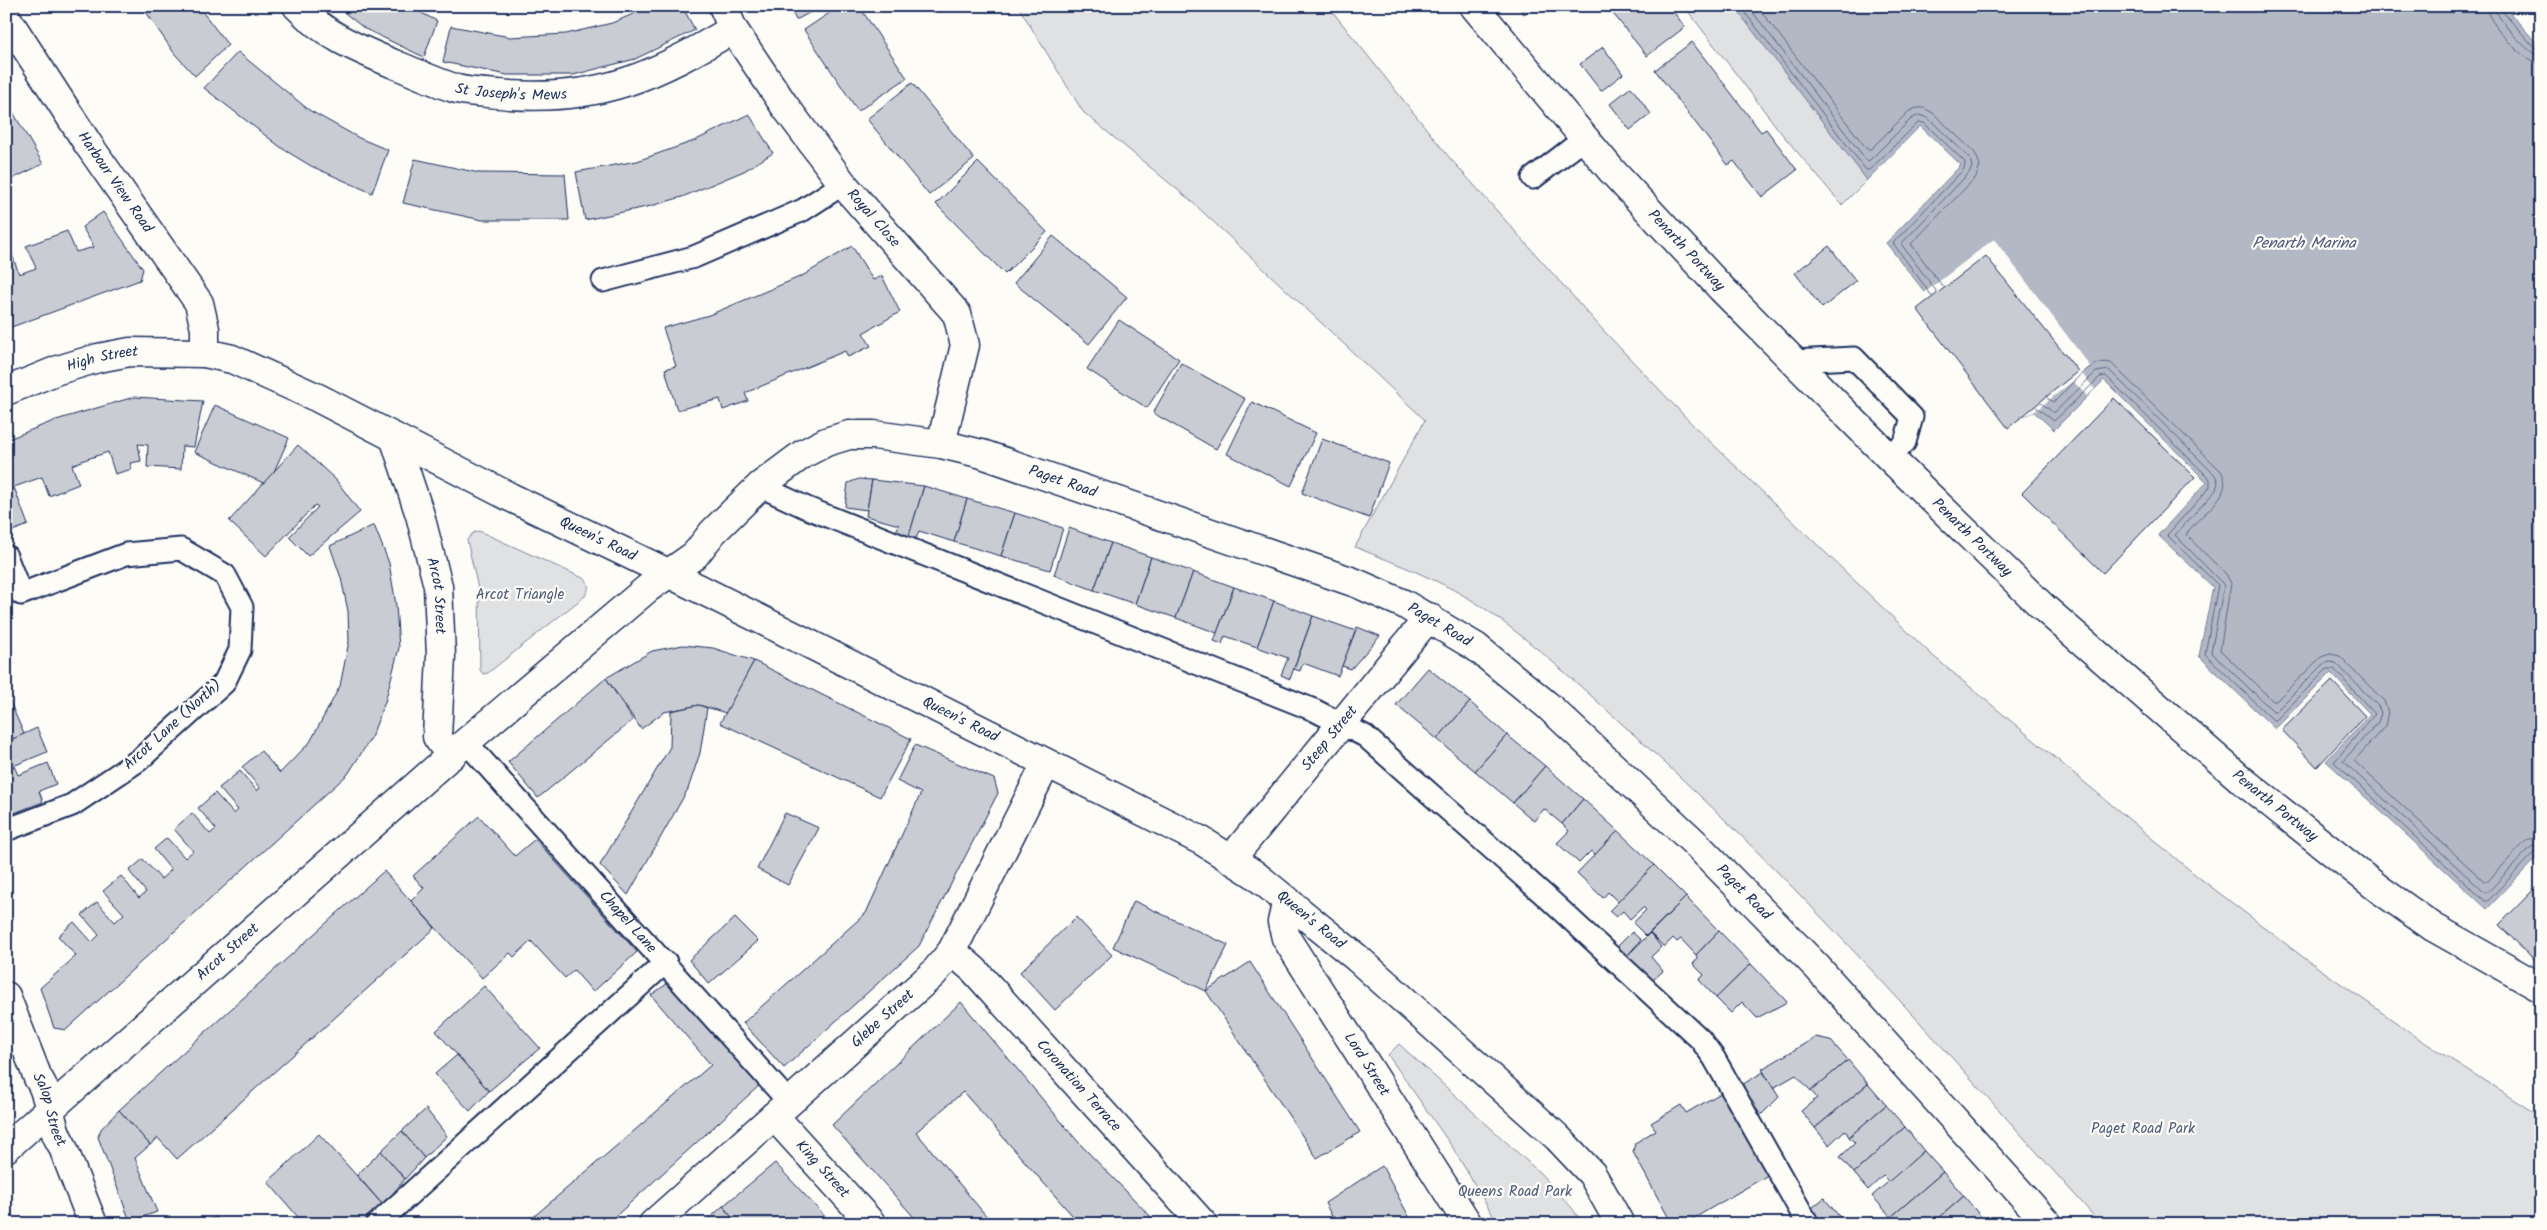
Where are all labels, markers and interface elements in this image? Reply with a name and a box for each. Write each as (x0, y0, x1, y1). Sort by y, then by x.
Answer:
street label: St Joseph's Mews (453, 77, 569, 108)
street label: Harbour View Road (71, 127, 159, 239)
street label: Royal Close (840, 183, 906, 254)
street label: Penarth Portway (1642, 204, 1731, 298)
water label: Penarth Marina (2252, 231, 2357, 256)
street label: High Street (64, 340, 138, 379)
street label: Paget Road (1025, 459, 1101, 505)
street label: Penarth Portway (1926, 493, 2018, 584)
street label: Queen's Road (555, 510, 641, 568)
street label: Arcot Street (419, 555, 452, 635)
park label: Arcot Triangle (476, 583, 565, 607)
street label: Paget Road (1403, 597, 1476, 654)
street label: Arcot Lane (North) (118, 674, 228, 776)
street label: Queen's Road (918, 690, 1003, 749)
street label: Steep Street (1296, 700, 1364, 776)
street label: Penarth Portway (2226, 764, 2324, 849)
street label: Paget Road (1710, 859, 1777, 927)
street label: Chapel Lane (593, 885, 663, 959)
street label: Queen's Road (1271, 885, 1351, 956)
street label: Arcot Street (191, 917, 265, 987)
street label: Glebe Street (846, 984, 920, 1054)
street label: Lord Street (1337, 1028, 1396, 1101)
street label: Coronation Terrace (1030, 1034, 1127, 1138)
street label: Salop Street (25, 1070, 73, 1152)
park label: Paget Road Park (2091, 1117, 2196, 1141)
street label: King Street (789, 1135, 855, 1204)
park label: Queens Road Park (1458, 1180, 1573, 1204)

